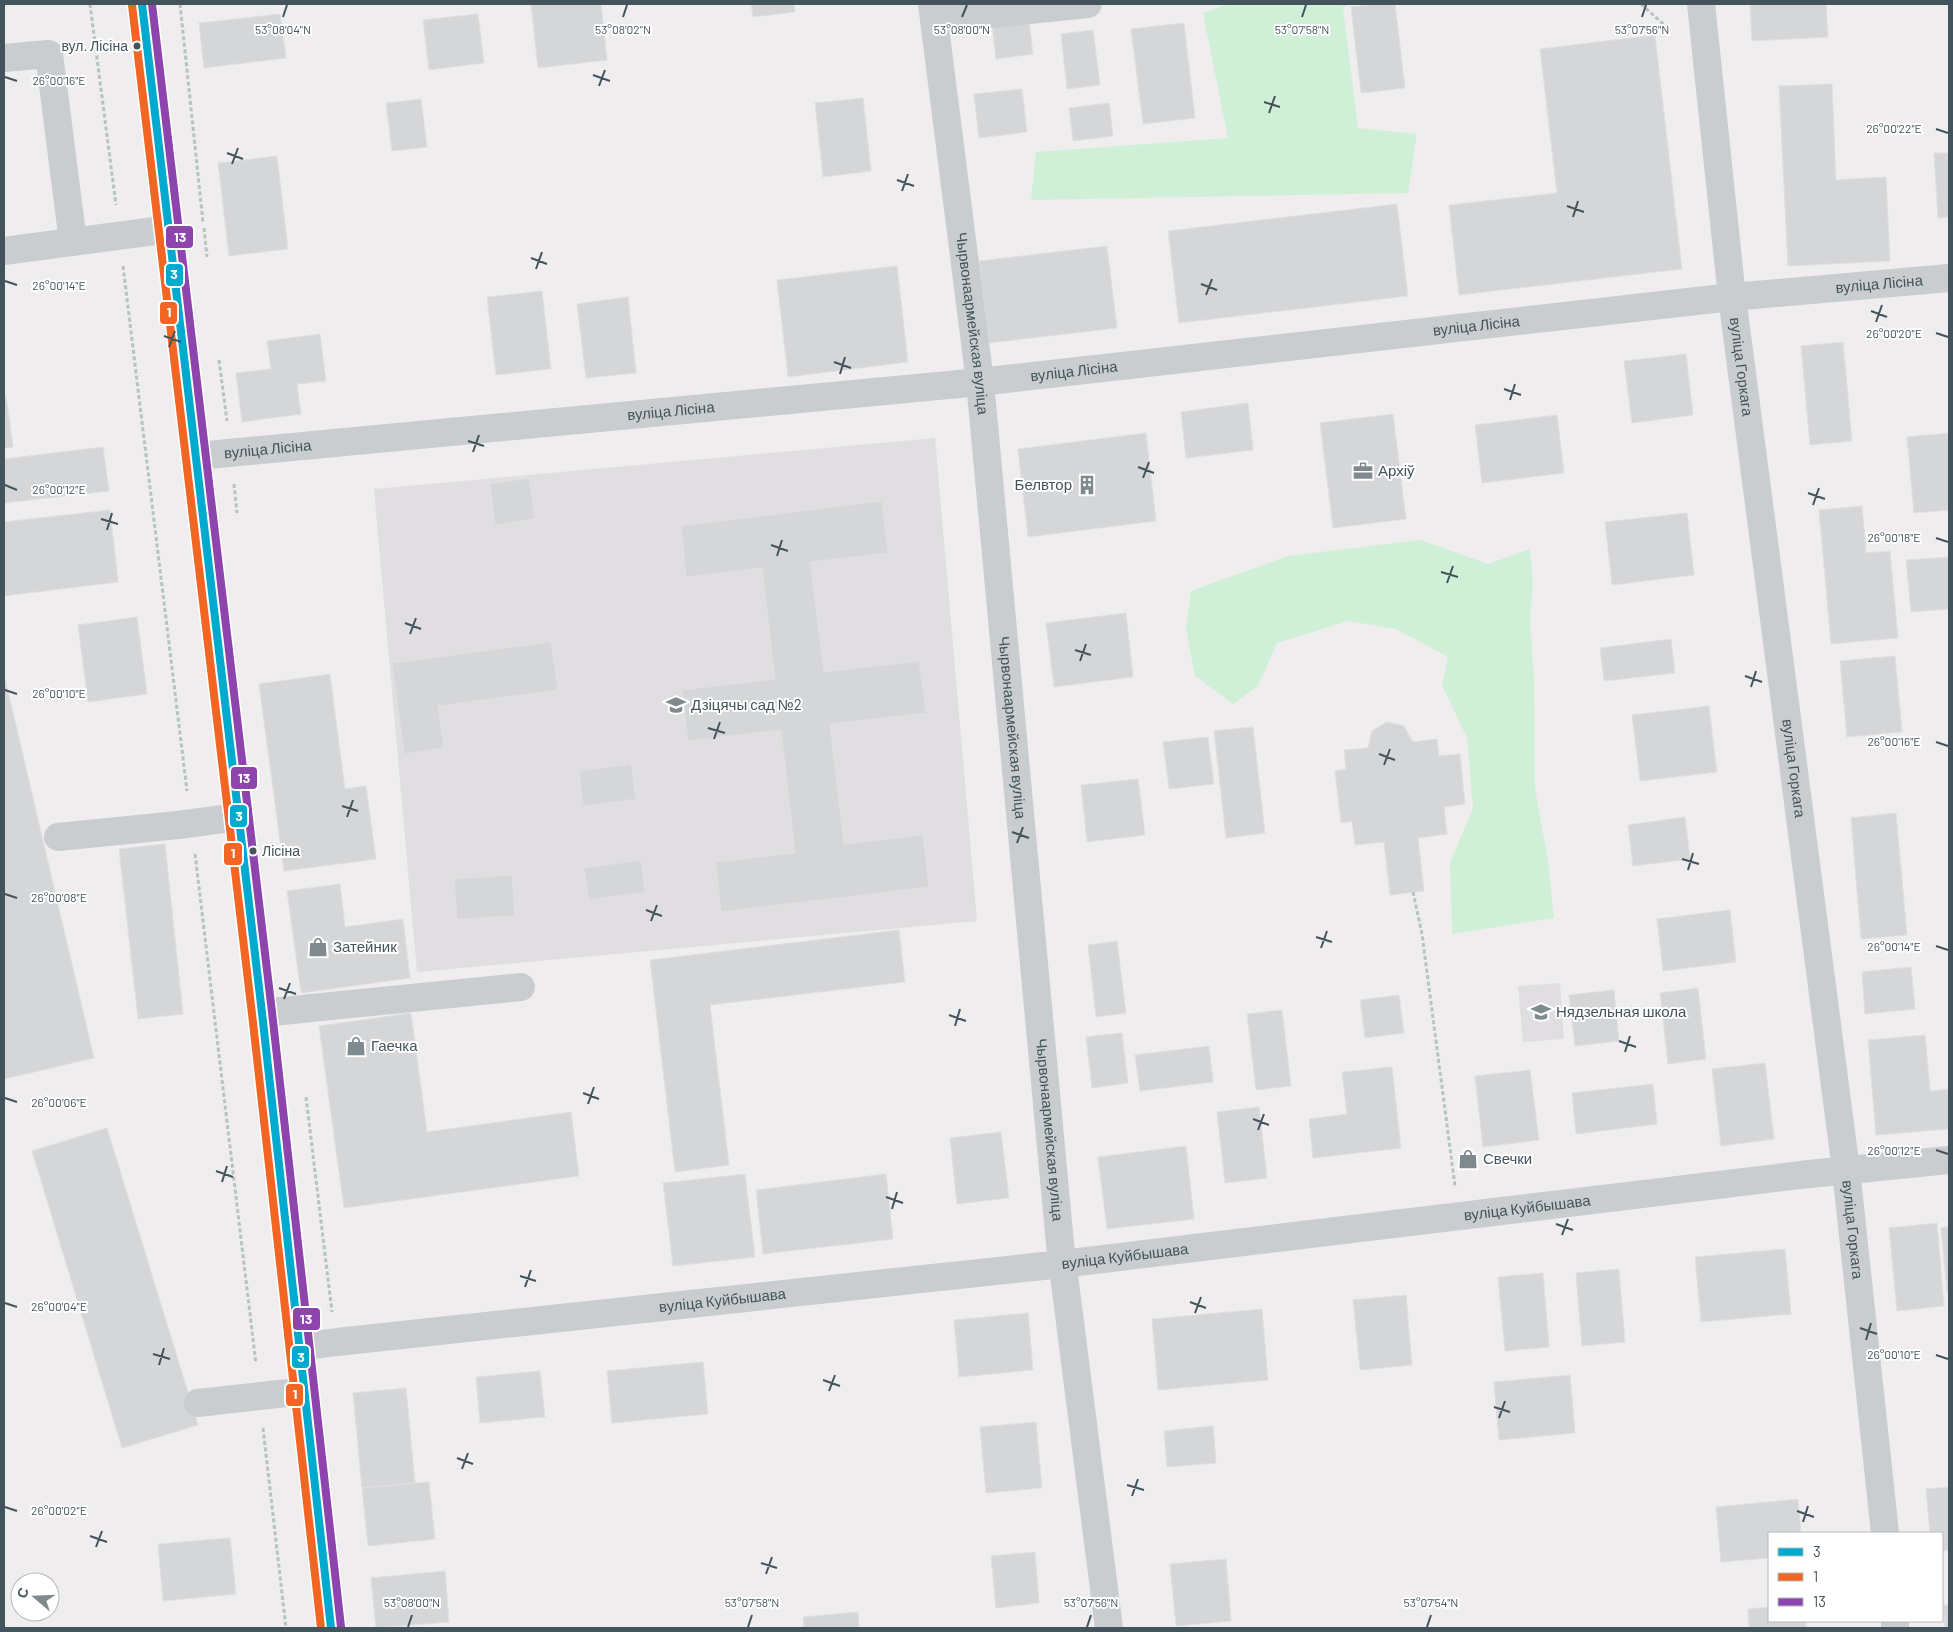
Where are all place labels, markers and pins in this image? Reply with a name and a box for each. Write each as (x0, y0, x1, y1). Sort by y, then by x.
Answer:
place label: вул. Лісіна (61, 37, 128, 54)
marker: вул. Лісіна (132, 41, 142, 51)
office icon: Архіў (1352, 460, 1374, 482)
place label: Архіў (1378, 461, 1415, 479)
building icon: Белвтор (1076, 474, 1098, 496)
place label: Белвтор (1015, 475, 1072, 493)
school or university icon: Дзіцячы сад №2 (665, 694, 687, 716)
place label: Дзіцячы сад №2 (691, 695, 802, 713)
place label: Лісіна (262, 842, 300, 859)
marker: Лісіна (248, 846, 258, 856)
shop icon: Затейник (307, 936, 329, 958)
place label: Затейник (333, 937, 397, 955)
school or university icon: Нядзельная школа (1530, 1001, 1552, 1023)
place label: Нядзельная школа (1556, 1002, 1687, 1020)
shop icon: Гаечка (345, 1035, 367, 1057)
place label: Гаечка (371, 1036, 418, 1054)
shop icon: Свечки (1457, 1148, 1479, 1170)
place label: Свечки (1483, 1149, 1532, 1167)

